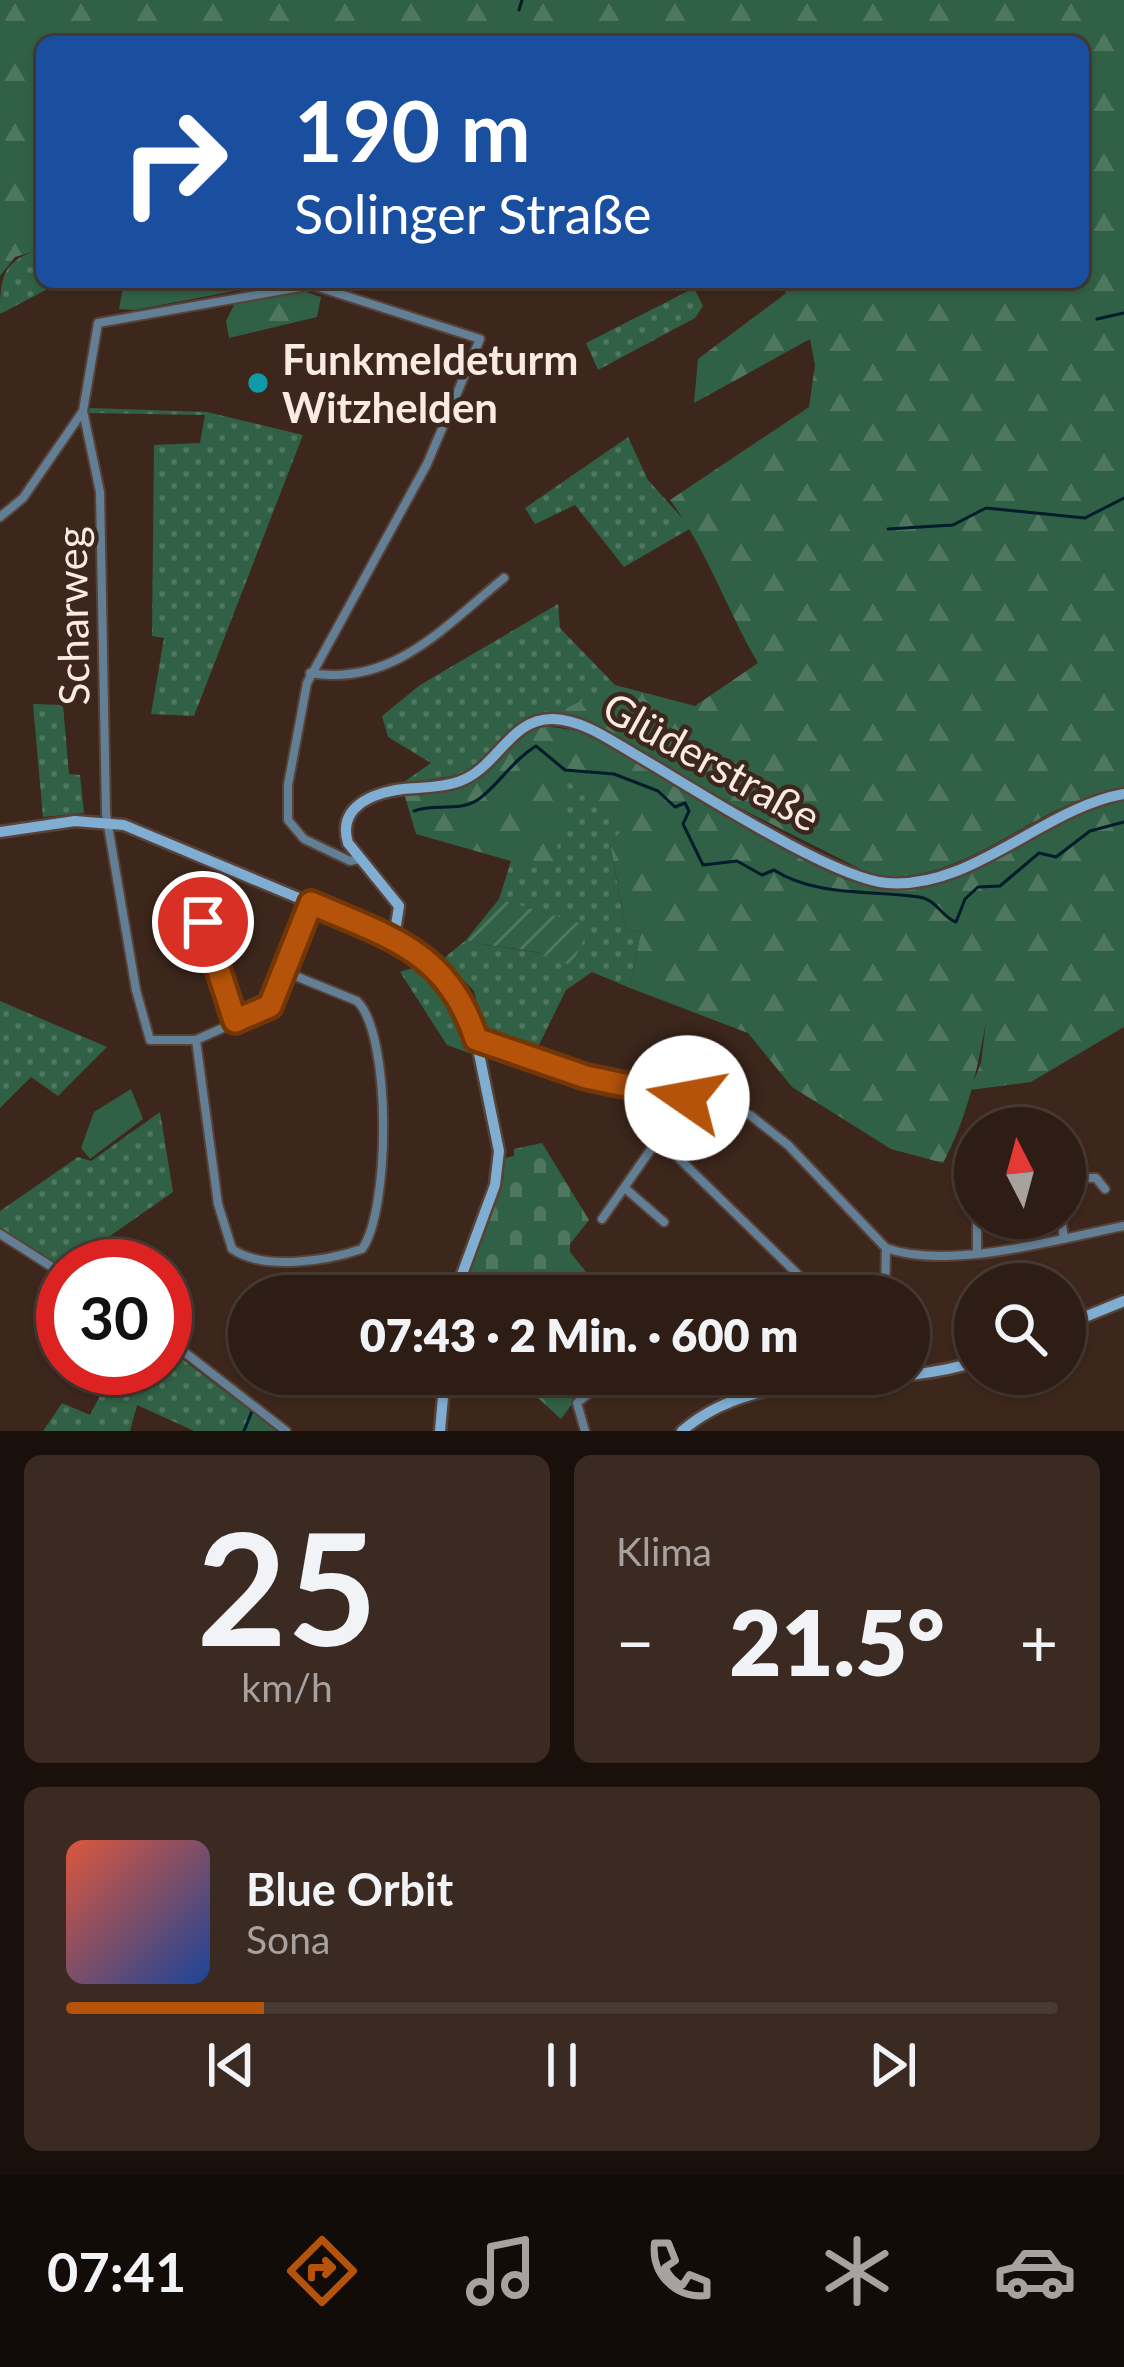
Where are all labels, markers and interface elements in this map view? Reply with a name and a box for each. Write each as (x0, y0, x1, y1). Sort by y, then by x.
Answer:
text: 190 m (294, 79, 531, 180)
icon: right (96, 84, 252, 240)
text: Solinger Straße (294, 181, 651, 246)
place label: Funkmeldeturm Witzhelden (282, 334, 578, 432)
marker: Funkmeldeturm Witzhelden (245, 370, 271, 396)
street label: Scharweg (45, 526, 99, 706)
street label: Glüderstraße (595, 681, 829, 841)
pin (152, 871, 254, 973)
icon: arrive (170, 889, 236, 955)
position arrow (624, 1035, 750, 1161)
north arrow (954, 1107, 1086, 1239)
map controls (954, 1107, 1086, 1395)
speed limit sign: 30 (36, 1239, 192, 1395)
button: search (954, 1263, 1086, 1395)
text: 07:43 · 2 Min. · 600 m (360, 1308, 798, 1362)
text: 25 (197, 1492, 377, 1679)
text: Klima (616, 1528, 712, 1574)
text: 21.5° (729, 1587, 945, 1695)
text: − (616, 1602, 654, 1681)
text: + (1020, 1602, 1058, 1681)
text: km/h (241, 1664, 333, 1710)
text: Blue Orbit (246, 1862, 453, 1916)
text: Sona (246, 1916, 330, 1962)
icon: previous (198, 2032, 264, 2098)
icon: pause (529, 2032, 595, 2098)
icon: next (860, 2032, 926, 2098)
icon: directions (280, 2229, 364, 2313)
icon: music (459, 2229, 543, 2313)
icon: phone (637, 2229, 721, 2313)
icon: climate (815, 2229, 899, 2313)
icon: car (993, 2229, 1077, 2313)
text: 07:41 (47, 2239, 186, 2304)

